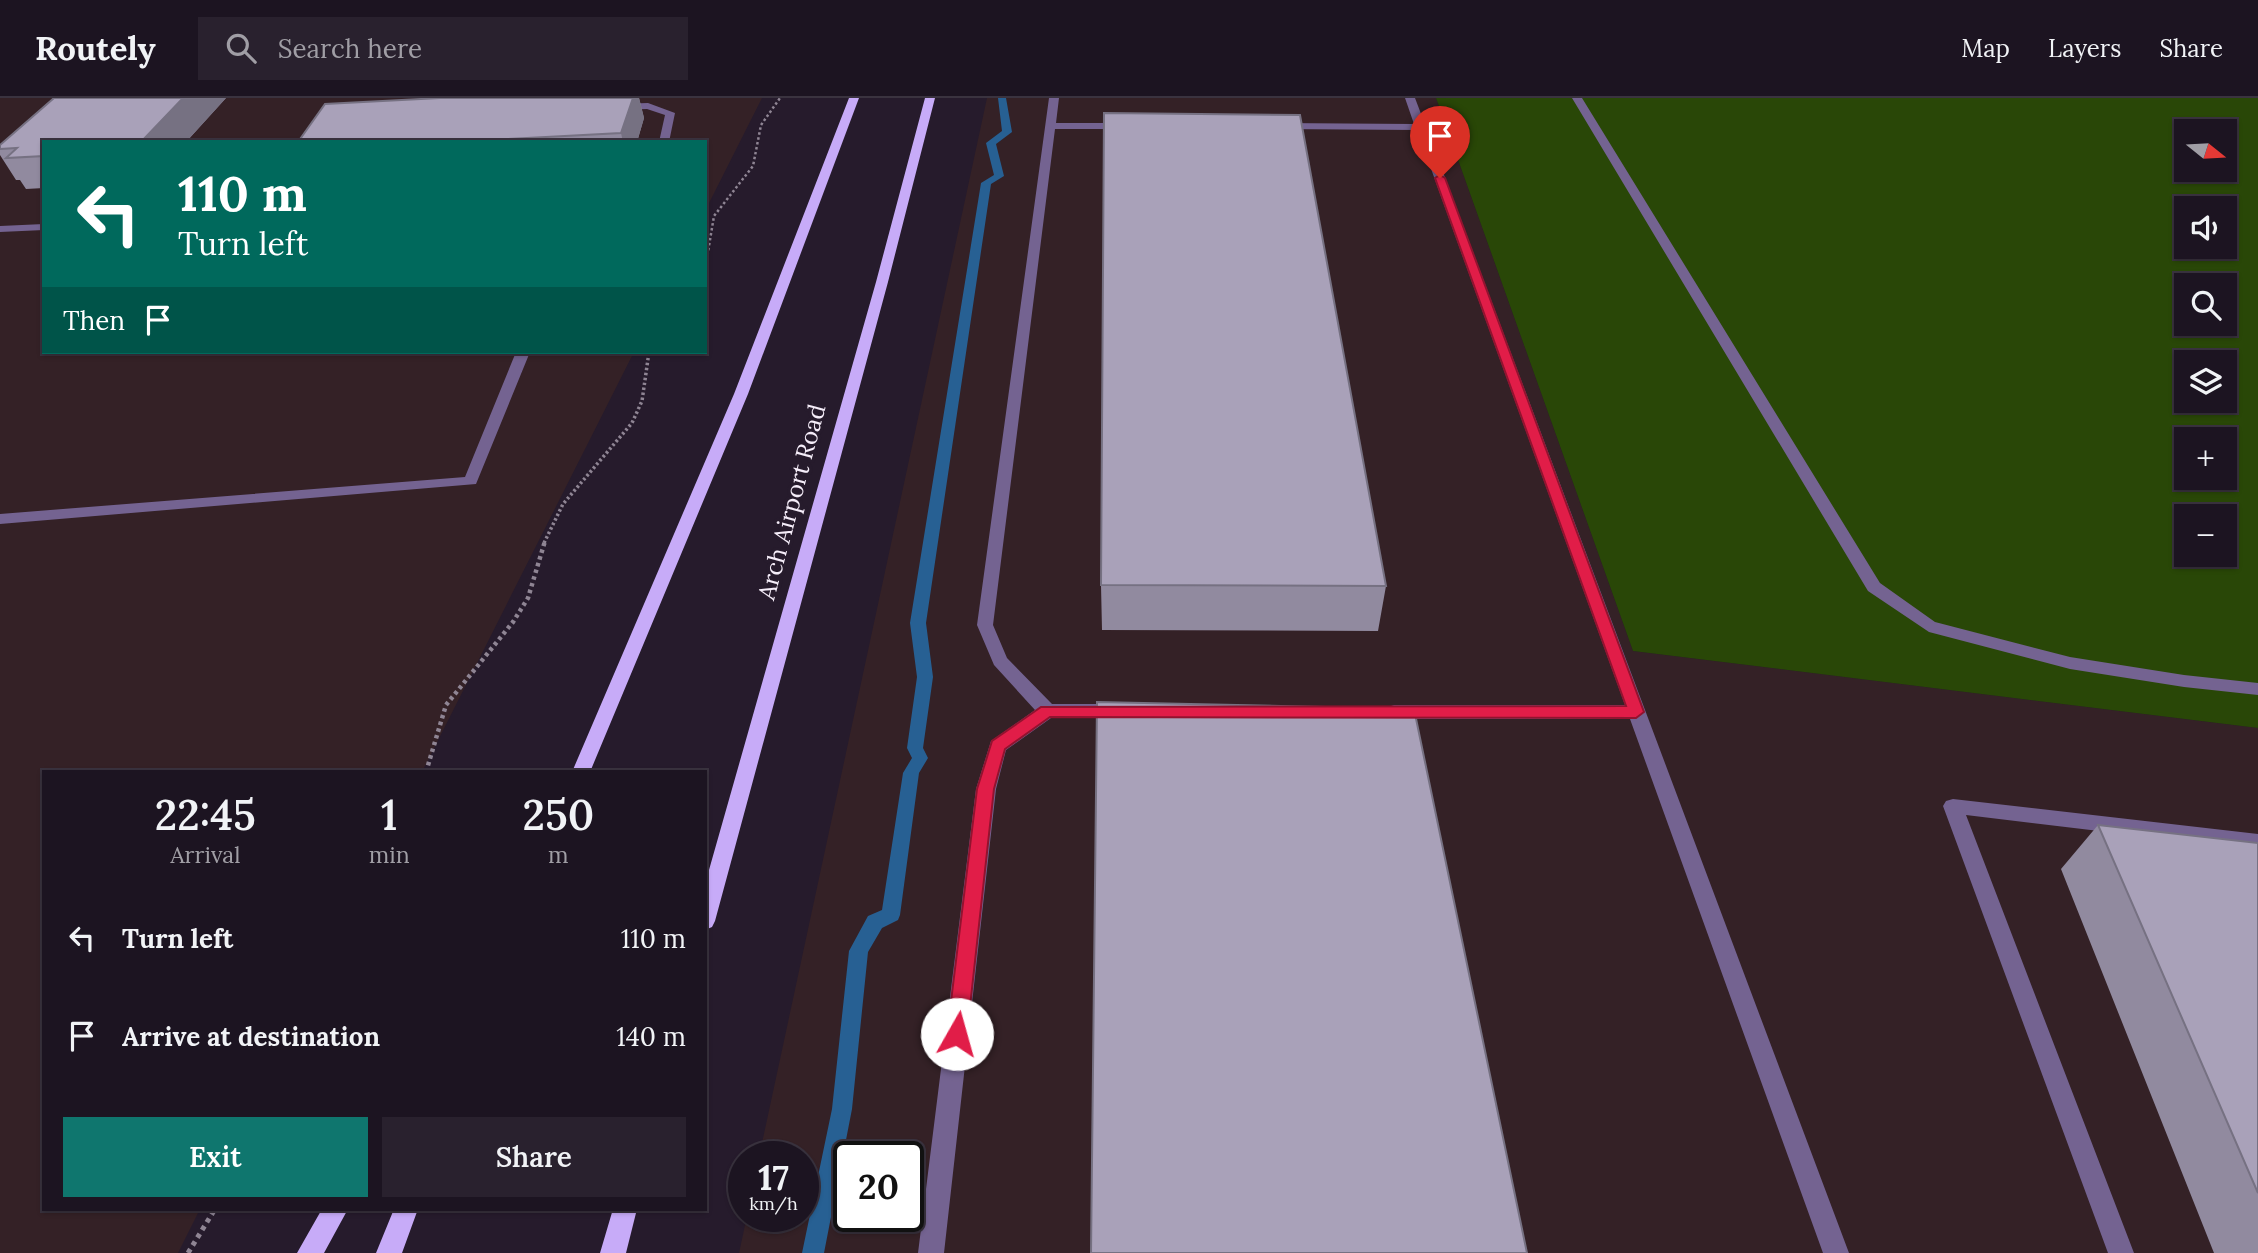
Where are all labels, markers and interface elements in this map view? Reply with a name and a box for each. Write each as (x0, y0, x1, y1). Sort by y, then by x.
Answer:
search box (198, 17, 688, 80)
text: Routely (35, 27, 156, 69)
icon: search (222, 29, 260, 67)
text: Search here (278, 32, 422, 65)
text: Map (1961, 33, 2010, 64)
text: Layers (2048, 33, 2121, 64)
text: Share (2159, 33, 2223, 64)
pin (1410, 106, 1470, 178)
icon: arrive (1421, 117, 1459, 155)
north arrow (2174, 119, 2236, 182)
map controls (2174, 119, 2237, 567)
text: 110 m (178, 162, 307, 224)
icon: left (63, 168, 154, 259)
button: sound (2174, 196, 2237, 259)
text: Turn left (178, 223, 308, 264)
button: search (2174, 273, 2237, 336)
icon: arrive (139, 301, 177, 339)
text: Then (63, 304, 125, 337)
button: layers (2174, 350, 2237, 413)
street label: Arch Airport Road (750, 401, 833, 604)
button: + (2174, 427, 2237, 490)
button: − (2174, 504, 2237, 567)
text: 22:45 (155, 788, 256, 842)
text: 1 (381, 788, 397, 842)
text: 250 (522, 788, 594, 842)
text: Arrival (170, 840, 240, 869)
text: min (369, 840, 410, 869)
text: m (548, 840, 569, 869)
icon: left (63, 919, 101, 957)
text: Turn left (122, 922, 233, 955)
text: 110 m (621, 922, 686, 955)
position arrow (920, 997, 994, 1071)
icon: arrive (63, 1017, 101, 1055)
text: Arrive at destination (122, 1020, 380, 1053)
text: 140 m (616, 1020, 686, 1053)
button: Exit (63, 1117, 368, 1197)
button: Share (382, 1117, 686, 1197)
speed limit sign: 20 (833, 1141, 924, 1232)
text: 17 (758, 1155, 789, 1200)
text: km/h (749, 1192, 798, 1215)

